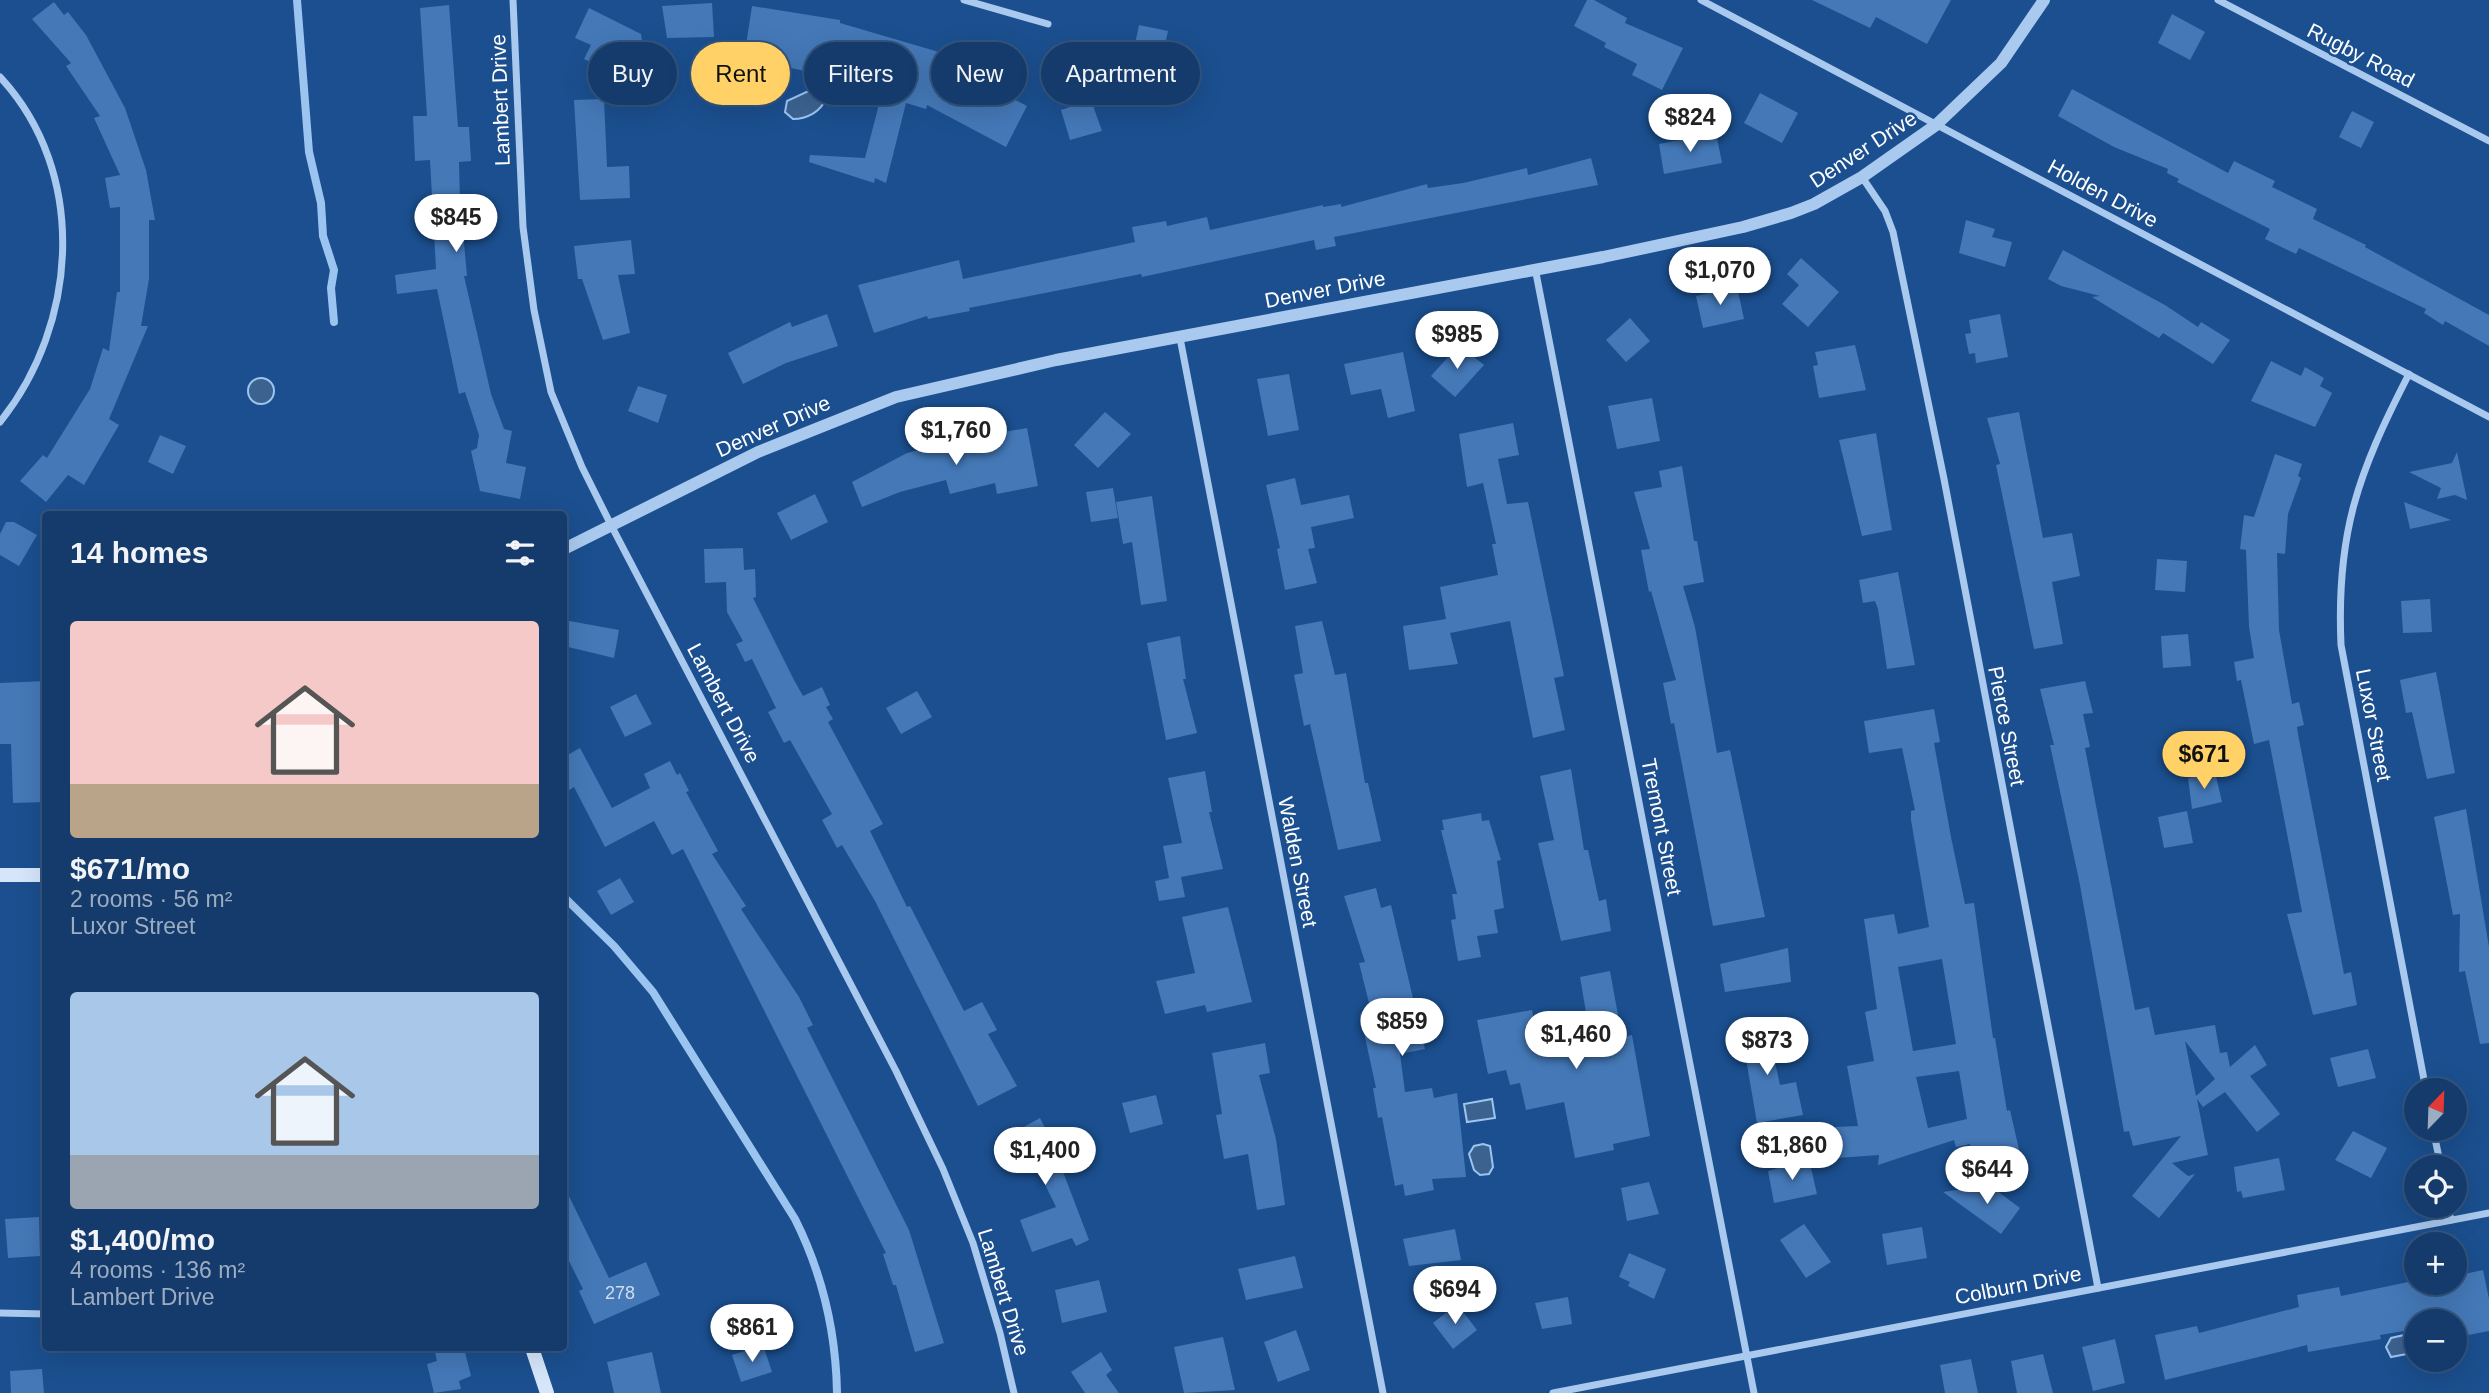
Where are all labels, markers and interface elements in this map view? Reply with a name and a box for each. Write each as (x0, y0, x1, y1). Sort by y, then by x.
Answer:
street label: Rugby Road (2304, 18, 2418, 92)
street label: Lambert Drive (486, 34, 514, 166)
chip: Buy (588, 42, 677, 105)
chip: Rent (691, 42, 790, 105)
chip: Filters (804, 42, 917, 105)
chip: New (931, 42, 1027, 105)
chip: Apartment (1041, 42, 1200, 105)
pin: $824 (1649, 94, 1731, 154)
text: $824 (1664, 104, 1716, 130)
street label: Denver Drive (1805, 106, 1921, 192)
street label: Holden Drive (2044, 154, 2162, 232)
pin: $845 (415, 194, 497, 254)
text: $845 (430, 204, 482, 230)
pin: $1,070 (1663, 247, 1777, 307)
text: $1,070 (1685, 257, 1755, 283)
street label: Denver Drive (1263, 266, 1387, 312)
pin: $985 (1416, 312, 1498, 371)
text: $985 (1431, 321, 1483, 347)
street label: Denver Drive (712, 391, 834, 461)
pin: $1,760 (899, 407, 1013, 467)
text: $1,760 (921, 417, 991, 443)
icon: filters (501, 534, 539, 572)
text: 14 homes (70, 536, 208, 569)
street label: Lambert Drive (683, 639, 765, 767)
street label: Pierce Street (1984, 664, 2030, 788)
icon: home (242, 667, 368, 793)
street label: Luxor Street (2352, 667, 2396, 783)
pin: $671 (2163, 732, 2245, 791)
text: $671 (2178, 741, 2230, 767)
street label: Tremont Street (1637, 756, 1687, 898)
street label: Walden Street (1274, 795, 1322, 929)
text: $671/mo (70, 852, 190, 885)
text: 2 rooms · 56 m² (70, 886, 232, 912)
text: Luxor Street (70, 913, 195, 939)
pin: $859 (1361, 998, 1443, 1058)
text: $859 (1376, 1008, 1428, 1034)
pin: $1,460 (1519, 1012, 1633, 1071)
pin: $873 (1726, 1018, 1808, 1077)
text: $1,460 (1541, 1021, 1611, 1047)
text: $873 (1741, 1027, 1793, 1053)
icon: home (242, 1038, 368, 1164)
north arrow (2404, 1078, 2468, 1141)
map controls (2404, 1078, 2467, 1372)
pin: $1,860 (1735, 1122, 1849, 1182)
pin: $1,400 (988, 1128, 1102, 1187)
text: $1,860 (1757, 1132, 1827, 1158)
text: $1,400 (1010, 1137, 1080, 1163)
pin: $644 (1946, 1146, 2028, 1206)
button: locate (2404, 1155, 2467, 1218)
text: $644 (1961, 1156, 2013, 1182)
text: $1,400/mo (70, 1223, 215, 1256)
street label: Lambert Drive (974, 1226, 1034, 1358)
button: + (2404, 1232, 2467, 1295)
text: 4 rooms · 136 m² (70, 1257, 245, 1283)
street label: Colburn Drive (1953, 1261, 2083, 1309)
pin: $694 (1414, 1266, 1496, 1326)
text: $694 (1429, 1276, 1481, 1302)
house number: 278 (605, 1283, 635, 1303)
text: Lambert Drive (70, 1284, 214, 1310)
pin: $861 (711, 1304, 793, 1364)
button: − (2404, 1309, 2467, 1372)
text: $861 (726, 1314, 778, 1340)

